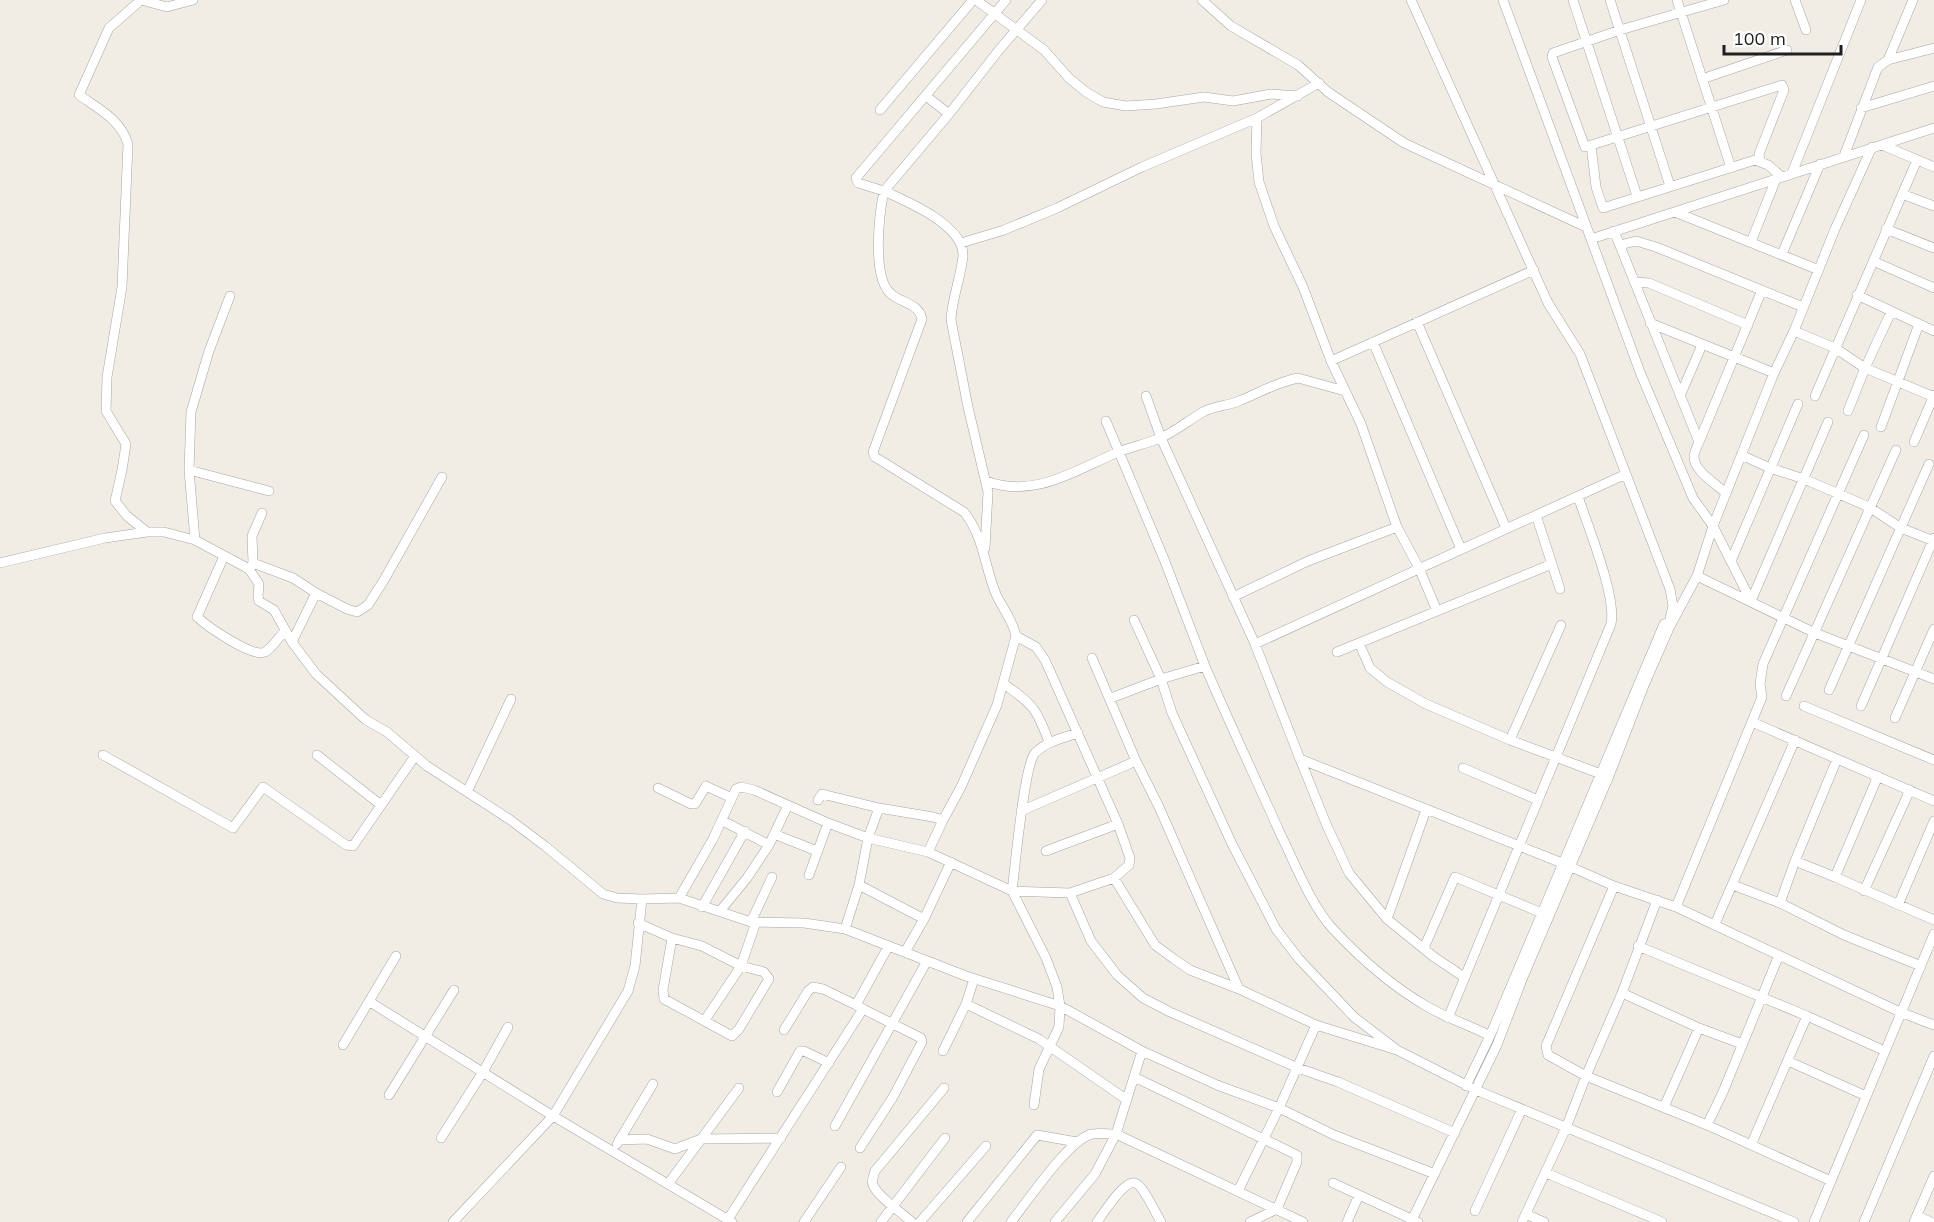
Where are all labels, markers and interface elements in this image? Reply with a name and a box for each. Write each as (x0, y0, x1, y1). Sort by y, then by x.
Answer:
scale bar (1724, 18, 1841, 56)
text: 100 m (1733, 27, 1786, 50)

